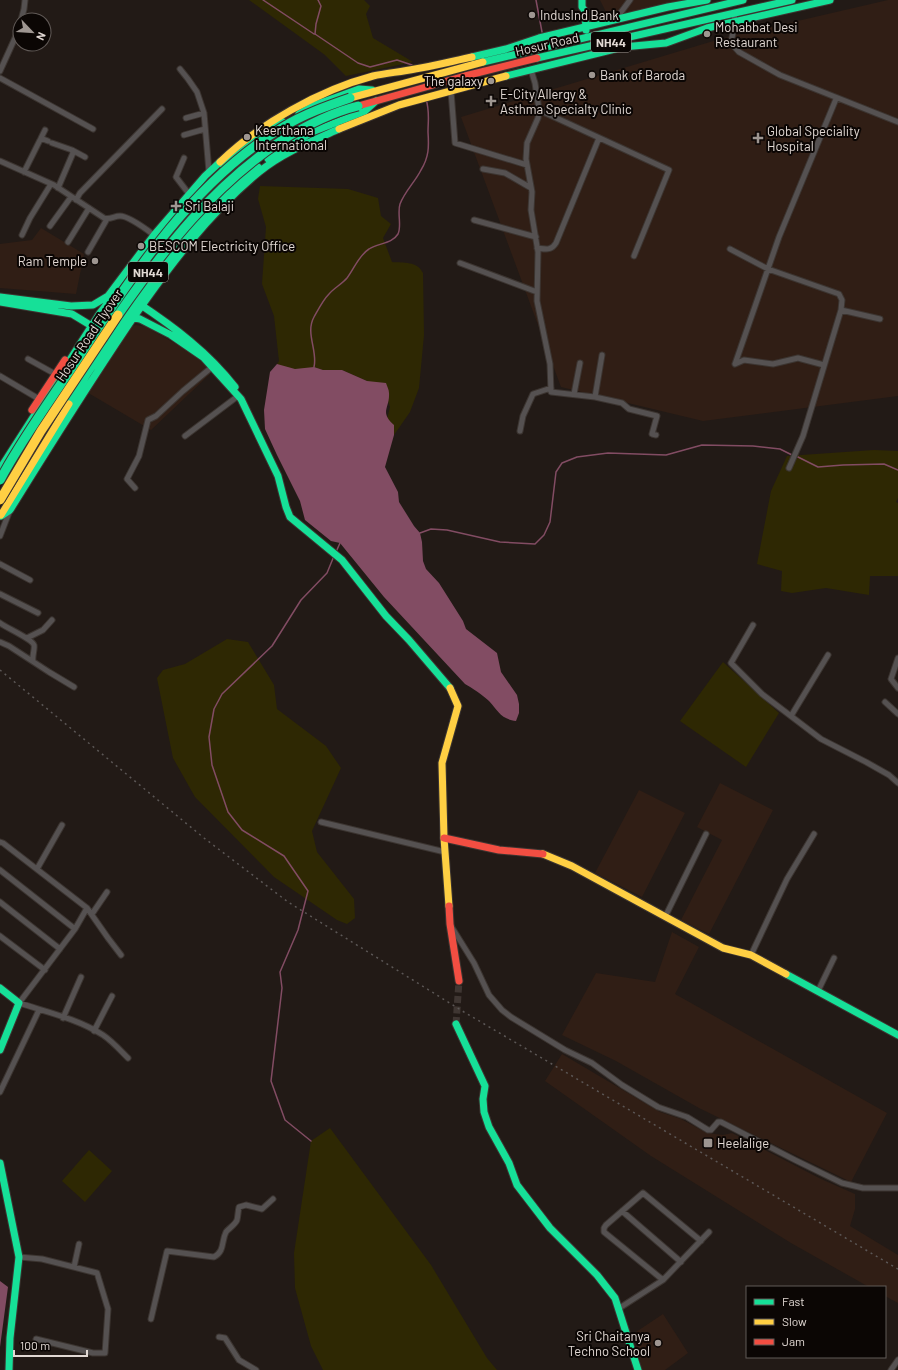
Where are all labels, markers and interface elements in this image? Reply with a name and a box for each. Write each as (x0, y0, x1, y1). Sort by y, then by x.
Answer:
place label: IndusInd Bank (540, 7, 619, 23)
marker: IndusInd Bank (527, 10, 537, 20)
north arrow (12, 12, 52, 52)
place label: Mohabbat Desi Restaurant (715, 19, 798, 50)
street label: Hosur Road (514, 29, 580, 59)
marker: Mohabbat Desi Restaurant (702, 29, 712, 39)
text: N (34, 30, 49, 43)
road number: NH44 (591, 32, 631, 52)
place label: Bank of Baroda (600, 67, 685, 83)
marker: Bank of Baroda (587, 70, 597, 80)
place label: The galaxy (424, 73, 483, 89)
marker: The galaxy (486, 76, 496, 86)
place label: E-City Allergy & Asthma Specialty Clinic (500, 86, 632, 117)
marker: E-City Allergy & Asthma Specialty Clinic (485, 95, 497, 107)
place label: Keerthana International (255, 122, 327, 153)
place label: Global Speciality Hospital (767, 123, 860, 154)
marker: Keerthana International (242, 132, 252, 142)
marker: Global Speciality Hospital (752, 132, 764, 144)
place label: Sri Balaji (185, 198, 234, 214)
marker: Sri Balaji (170, 200, 182, 212)
place label: BESCOM Electricity Office (149, 238, 295, 254)
marker: BESCOM Electricity Office (136, 241, 146, 251)
place label: Ram Temple (18, 253, 87, 269)
marker: Ram Temple (90, 256, 100, 266)
road number: NH44 (128, 262, 168, 282)
street label: Hosur Road Flyover (52, 286, 126, 384)
place label: Heelalige (717, 1135, 769, 1151)
marker: Heelalige (702, 1137, 714, 1149)
legend (746, 1286, 886, 1358)
text: Fast (782, 1294, 805, 1308)
text: Slow (782, 1314, 807, 1328)
place label: Sri Chaitanya Techno School (568, 1328, 650, 1359)
scale bar (14, 1332, 87, 1358)
text: Jam (782, 1334, 805, 1348)
text: 100 m (20, 1338, 50, 1352)
marker: Sri Chaitanya Techno School (653, 1338, 663, 1348)

